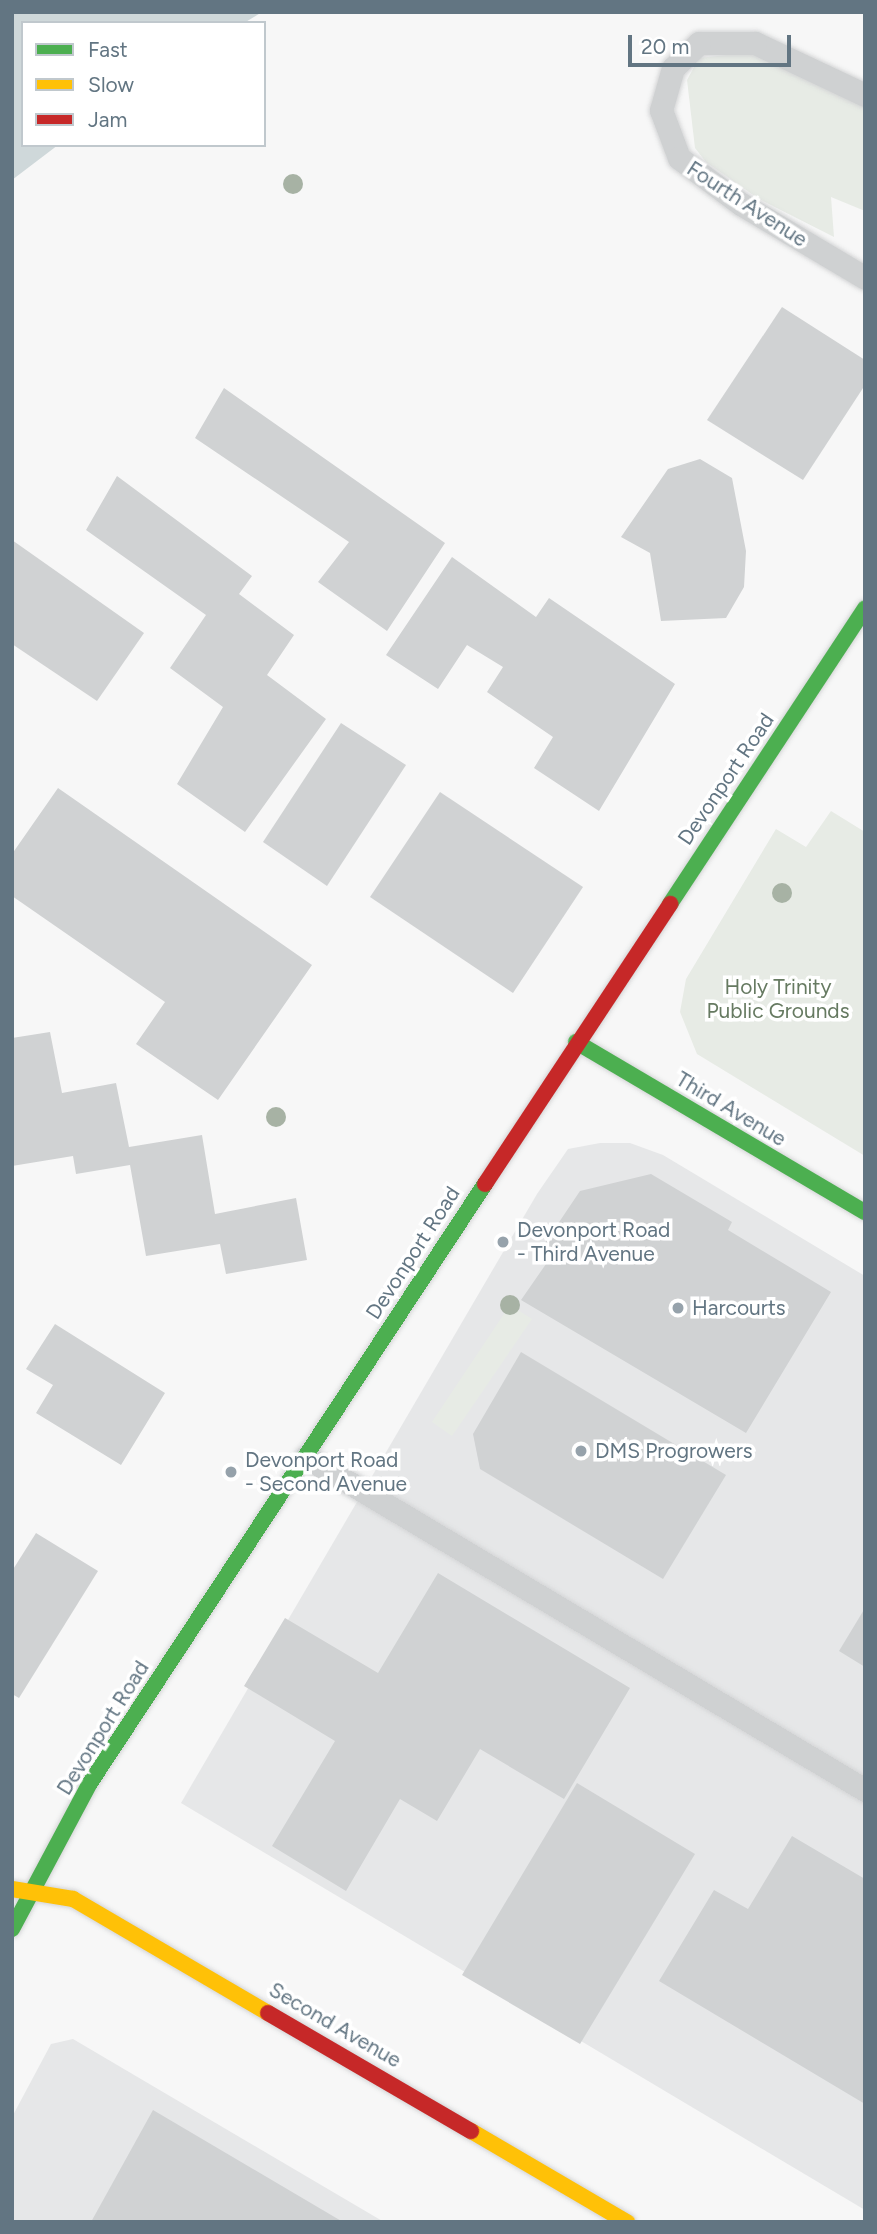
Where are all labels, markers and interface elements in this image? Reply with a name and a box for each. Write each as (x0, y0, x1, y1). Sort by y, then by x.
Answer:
legend (21, 21, 266, 147)
scale bar (632, 21, 795, 65)
text: 20 m (641, 34, 689, 59)
text: Fast (88, 37, 128, 62)
text: Slow (88, 72, 134, 97)
text: Jam (88, 107, 127, 132)
street label: Fourth Avenue (682, 156, 812, 252)
street label: Devonport Road (673, 708, 779, 850)
park label: Holy Trinity Public Grounds (707, 974, 849, 1024)
street label: Third Avenue (671, 1066, 791, 1152)
street label: Devonport Road (361, 1182, 465, 1324)
place label: Devonport Road - Third Avenue (517, 1217, 670, 1267)
marker: Devonport Road - Third Avenue (495, 1234, 511, 1250)
place label: Harcourts (692, 1295, 786, 1321)
marker: Harcourts (670, 1300, 686, 1316)
place label: DMS Progrowers (595, 1438, 753, 1464)
marker: DMS Progrowers (573, 1443, 589, 1459)
place label: Devonport Road - Second Avenue (245, 1447, 407, 1497)
marker: Devonport Road - Second Avenue (223, 1464, 239, 1480)
street label: Devonport Road (52, 1656, 154, 1800)
street label: Second Avenue (265, 1977, 405, 2073)

